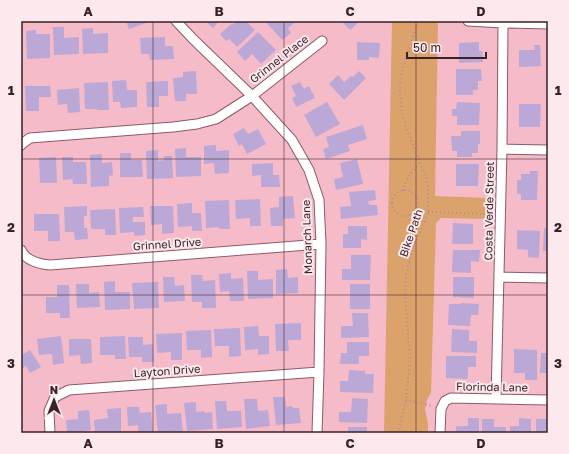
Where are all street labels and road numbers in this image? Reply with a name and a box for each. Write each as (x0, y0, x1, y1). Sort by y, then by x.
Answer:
street label: Grinnel Place (247, 32, 310, 85)
street label: Costa Verde Street (481, 161, 496, 261)
street label: Monarch Lane (299, 200, 314, 274)
street label: Bike Path (396, 207, 425, 259)
street label: Grinnel Drive (132, 235, 202, 252)
street label: Layton Drive (133, 362, 201, 379)
street label: Florinda Lane (456, 379, 528, 394)

